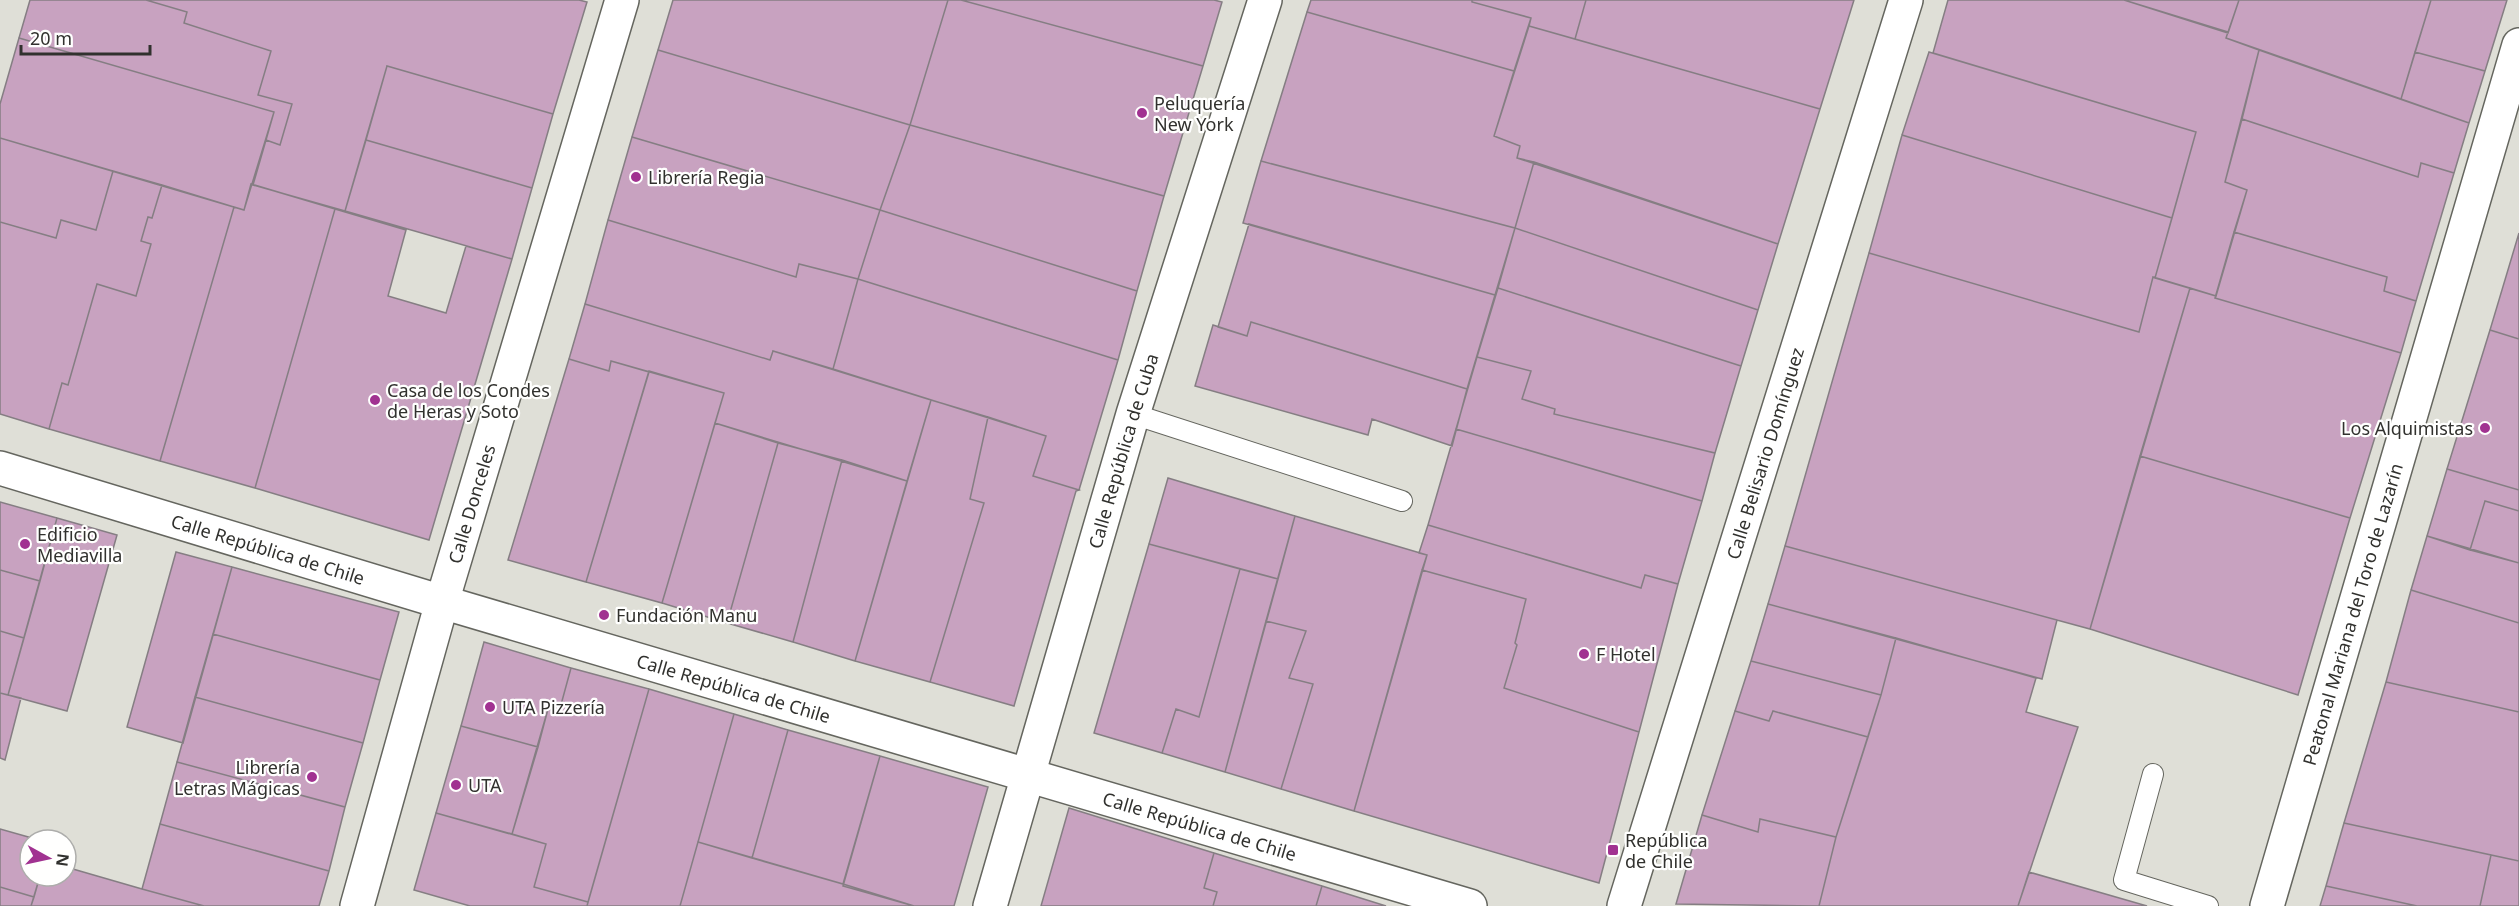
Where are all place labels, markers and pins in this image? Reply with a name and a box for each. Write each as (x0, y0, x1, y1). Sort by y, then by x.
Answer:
place label: Peluquería New York (1154, 91, 1245, 136)
marker: Peluquería New York (1135, 106, 1149, 120)
place label: Librería Regia (648, 165, 764, 189)
marker: Librería Regia (629, 170, 643, 184)
place label: Casa de los Condes de Heras y Soto (387, 378, 550, 423)
marker: Casa de los Condes de Heras y Soto (368, 393, 382, 407)
place label: Los Alquimistas (2341, 416, 2473, 440)
marker: Los Alquimistas (2478, 421, 2492, 435)
place label: Edificio Mediavilla (37, 522, 122, 567)
marker: Edificio Mediavilla (18, 537, 32, 551)
place label: Fundación Manu (616, 603, 757, 627)
marker: Fundación Manu (597, 608, 611, 622)
place label: F Hotel (1596, 642, 1656, 666)
marker: F Hotel (1577, 647, 1591, 661)
place label: UTA Pizzería (502, 695, 605, 719)
marker: UTA Pizzería (483, 700, 497, 714)
place label: Librería Letras Mágicas (174, 755, 300, 800)
marker: Librería Letras Mágicas (305, 770, 319, 784)
place label: UTA (468, 773, 502, 797)
marker: UTA (449, 778, 463, 792)
place label: República de Chile (1625, 828, 1708, 873)
marker: República de Chile (1606, 843, 1620, 857)

